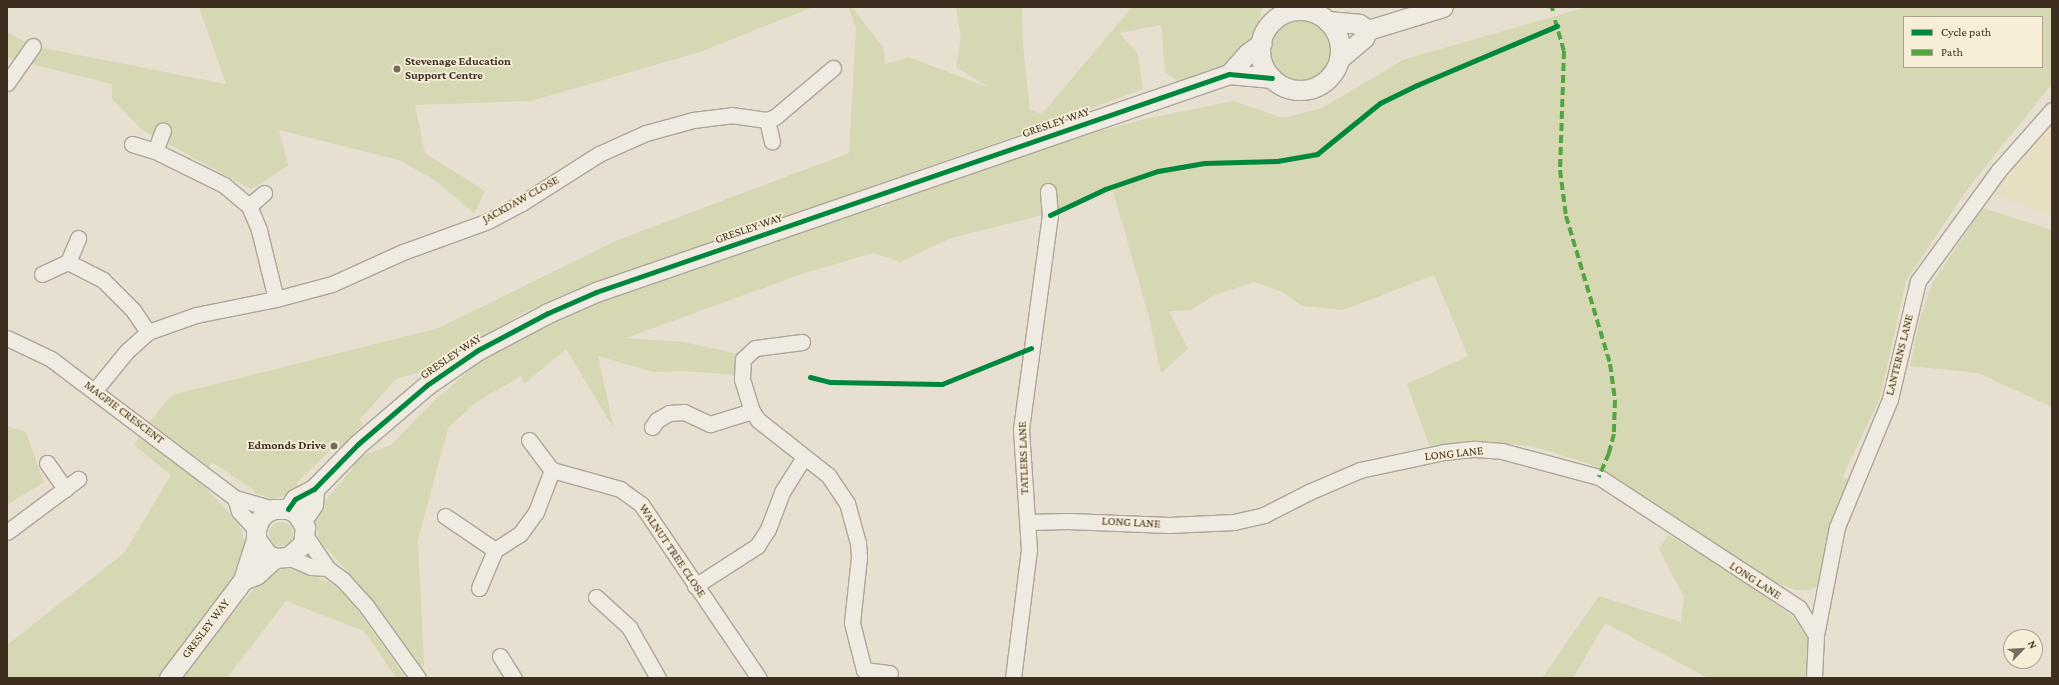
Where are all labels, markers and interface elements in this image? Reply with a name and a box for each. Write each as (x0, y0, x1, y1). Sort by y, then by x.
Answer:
legend (1903, 16, 2043, 68)
text: Cycle path (1941, 25, 1991, 39)
text: Path (1941, 45, 1963, 59)
place label: Stevenage Education Support Centre (405, 55, 511, 83)
marker: Stevenage Education Support Centre (392, 64, 402, 74)
street label: GRESLEY WAY (1020, 105, 1092, 141)
street label: JACKDAW CLOSE (480, 173, 562, 227)
street label: GRESLEY WAY (713, 211, 785, 247)
street label: LANTERNS LANE (1883, 313, 1917, 397)
street label: GRESLEY WAY (418, 331, 484, 383)
street label: MAGPIE CRESCENT (81, 378, 167, 448)
street label: TATLERS LANE (1016, 421, 1032, 495)
place label: Edmonds Drive (248, 439, 326, 453)
marker: Edmonds Drive (329, 441, 339, 451)
street label: LONG LANE (1424, 444, 1484, 464)
street label: WALNUT TREE CLOSE (635, 502, 709, 600)
street label: LONG LANE (1101, 514, 1161, 532)
street label: LONG LANE (1726, 559, 1784, 603)
street label: GRESLEY WAY (179, 597, 233, 661)
north arrow (2003, 629, 2043, 669)
text: N (2026, 638, 2040, 650)

